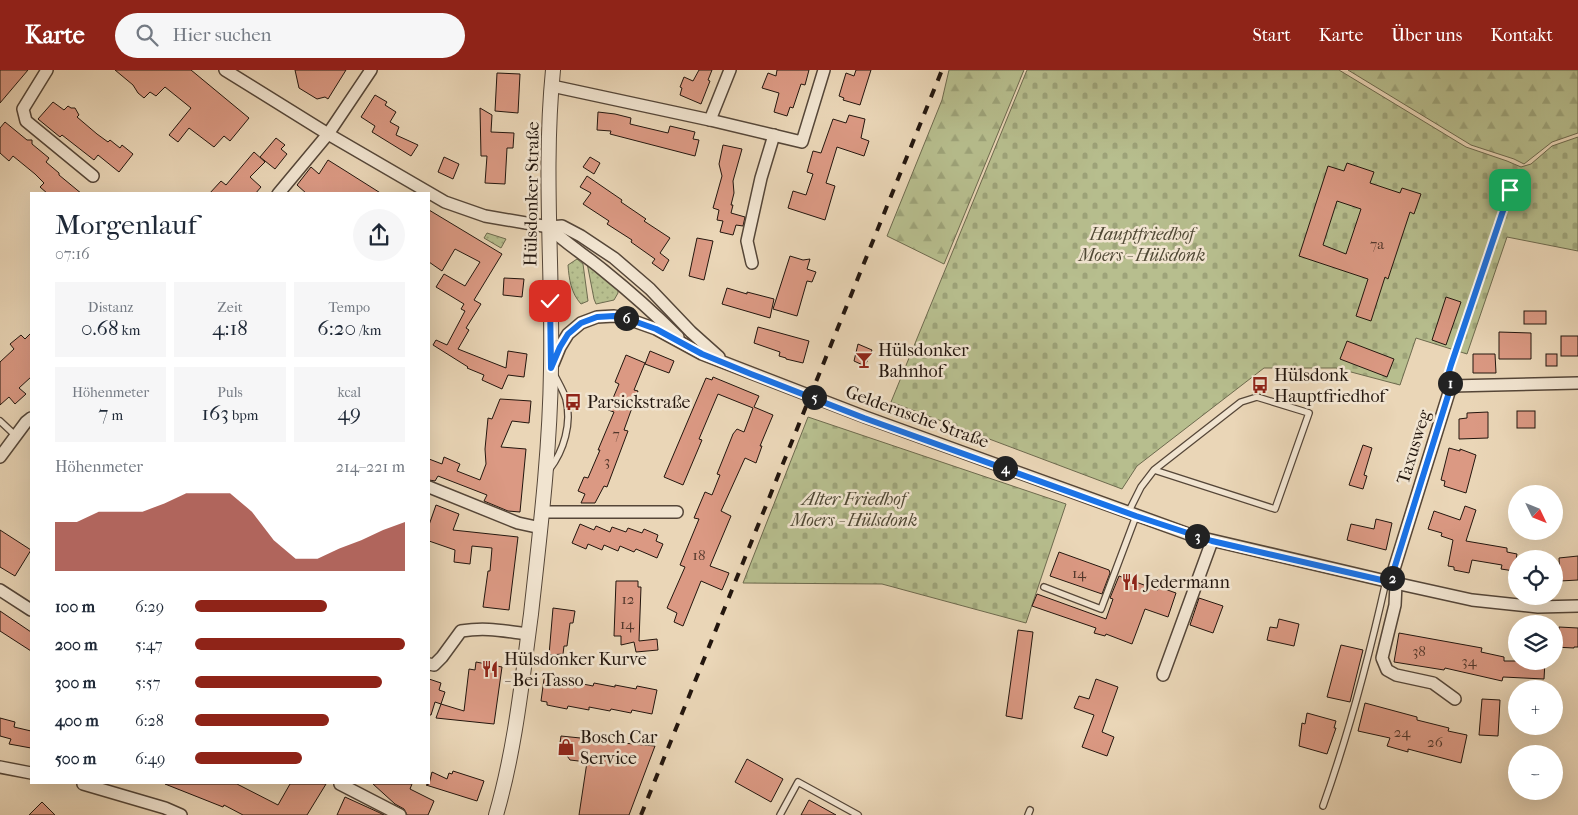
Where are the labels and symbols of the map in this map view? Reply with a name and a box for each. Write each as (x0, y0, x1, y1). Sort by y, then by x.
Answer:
street label: Hülsdonker Straße (520, 121, 544, 267)
pin (1489, 169, 1531, 211)
park label: Hauptfriedhof Moers - Hülsdonk (1077, 224, 1205, 266)
house number: 7a (1370, 235, 1385, 253)
pin (529, 280, 571, 322)
pin: 6 (614, 306, 638, 330)
place label: Hülsdonker Bahnhof (878, 340, 969, 382)
bar icon: Hülsdonker Bahnhof (854, 350, 874, 370)
place label: Hülsdonk Hauptfriedhof (1274, 365, 1389, 407)
pin: 1 (1438, 370, 1462, 396)
bus stop icon: Hülsdonk Hauptfriedhof (1250, 375, 1270, 395)
street label: Geldernsche Straße (842, 381, 992, 453)
pin: 5 (802, 384, 826, 410)
bus stop icon: Parsickstraße (563, 392, 583, 412)
place label: Parsickstraße (587, 392, 691, 413)
street label: Taxusweg (1393, 407, 1435, 487)
house number: 7 (612, 425, 620, 443)
house number: 3 (604, 452, 610, 470)
pin: 4 (992, 456, 1018, 480)
north arrow (1508, 485, 1562, 540)
park label: Alter Friedhof Moers - Hülsdonk (789, 489, 917, 531)
pin: 3 (1184, 524, 1210, 548)
house number: 18 (693, 546, 705, 564)
house number: 14 (1072, 564, 1087, 582)
pin: 2 (1380, 566, 1404, 590)
restaurant icon: Jedermann (1120, 572, 1140, 592)
place label: Jedermann (1142, 572, 1230, 593)
house number: 12 (621, 590, 635, 608)
house number: 14 (620, 615, 635, 633)
house number: 38 (1412, 642, 1426, 660)
place label: Hülsdonker Kurve - Bei Tasso (504, 649, 647, 691)
house number: 34 (1461, 652, 1478, 670)
restaurant icon: Hülsdonker Kurve - Bei Tasso (480, 659, 500, 679)
house number: 24 (1394, 723, 1411, 741)
place label: Bosch Car Service (580, 727, 658, 769)
house number: 26 (1427, 733, 1444, 751)
shop icon: Bosch Car Service (556, 737, 576, 757)

